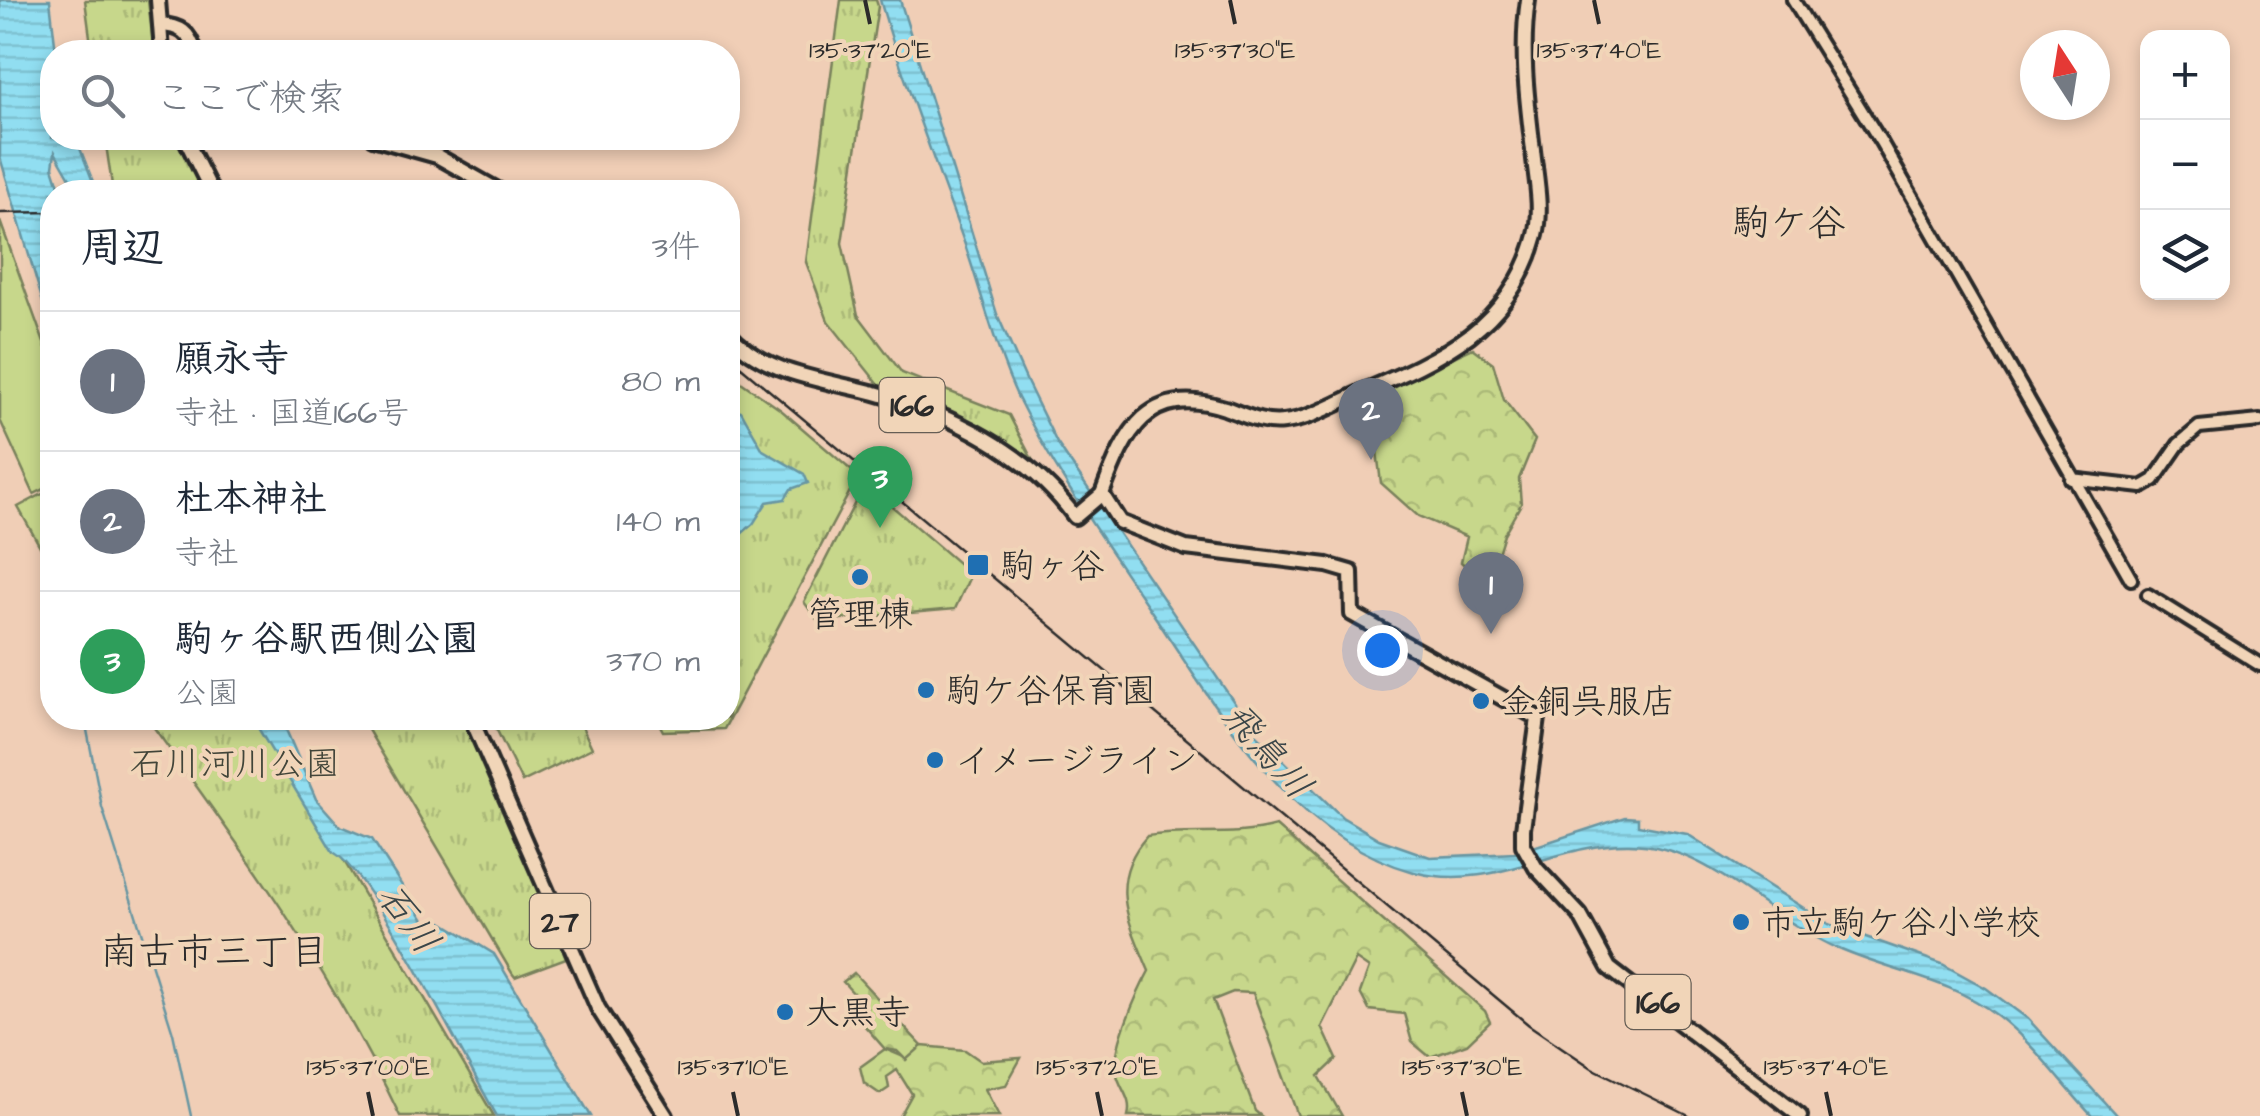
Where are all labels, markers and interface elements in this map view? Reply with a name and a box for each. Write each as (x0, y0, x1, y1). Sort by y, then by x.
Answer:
north arrow (2020, 30, 2110, 120)
map controls (2140, 30, 2230, 300)
button: + (2140, 30, 2230, 120)
text: 135°37'20"E (809, 33, 931, 68)
text: 135°37'30"E (1175, 33, 1295, 68)
text: 135°37'40"E (1537, 33, 1662, 68)
search box (40, 40, 740, 150)
icon: search (75, 68, 130, 123)
text: ここで検索 (155, 73, 345, 125)
button: − (2140, 120, 2230, 210)
district label: 駒ケ谷 (1732, 198, 1846, 250)
button: layers (2140, 210, 2230, 300)
text: 周辺 (80, 220, 164, 278)
text: 3件 (652, 225, 700, 270)
text: 願永寺 (175, 334, 289, 386)
text: 1 (110, 359, 115, 404)
text: 80 m (621, 359, 700, 404)
road number: 166 (880, 378, 944, 432)
pin: 2 (1338, 378, 1404, 460)
text: 寺社 · 国道166号 (175, 391, 409, 436)
pin: 3 (848, 446, 912, 528)
text: 杜本神社 (175, 474, 327, 526)
text: 2 (103, 499, 122, 544)
text: 140 m (616, 499, 700, 544)
text: 寺社 (175, 531, 239, 576)
place label: 駒ヶ谷 (1000, 542, 1105, 591)
marker: 駒ヶ谷 (965, 552, 991, 578)
pin: 1 (1458, 552, 1524, 634)
marker: 管理棟 (849, 566, 871, 588)
place label: 管理棟 (807, 591, 913, 640)
text: 駒ヶ谷駅西側公園 (175, 614, 479, 666)
your location (1357, 625, 1408, 676)
text: 3 (104, 639, 121, 684)
text: 370 m (606, 639, 700, 684)
place label: 駒ケ谷保育園 (946, 667, 1156, 716)
text: 公園 (175, 671, 239, 716)
place label: 金銅呉服店 (1501, 678, 1676, 727)
marker: 駒ケ谷保育園 (915, 679, 937, 701)
marker: 金銅呉服店 (1470, 690, 1492, 712)
water label: 飛鳥川 (1209, 691, 1324, 811)
place label: イメージライン (955, 737, 1198, 786)
park label: 石川河川公園 (130, 740, 340, 789)
marker: イメージライン (924, 749, 946, 771)
water label: 石川 (364, 873, 451, 965)
road number: 27 (530, 894, 590, 948)
place label: 市立駒ケ谷小学校 (1761, 899, 2041, 948)
marker: 市立駒ケ谷小学校 (1730, 911, 1752, 933)
district label: 南古市三丁目 (100, 927, 328, 979)
road number: 166 (1626, 975, 1690, 1029)
place label: 大黒寺 (805, 989, 910, 1038)
marker: 大黒寺 (774, 1001, 796, 1023)
text: 135°37'00"E (306, 1050, 430, 1085)
text: 135°37'10"E (678, 1050, 789, 1085)
text: 135°37'20"E (1036, 1050, 1158, 1085)
text: 135°37'30"E (1402, 1050, 1522, 1085)
text: 135°37'40"E (1764, 1050, 1889, 1085)

